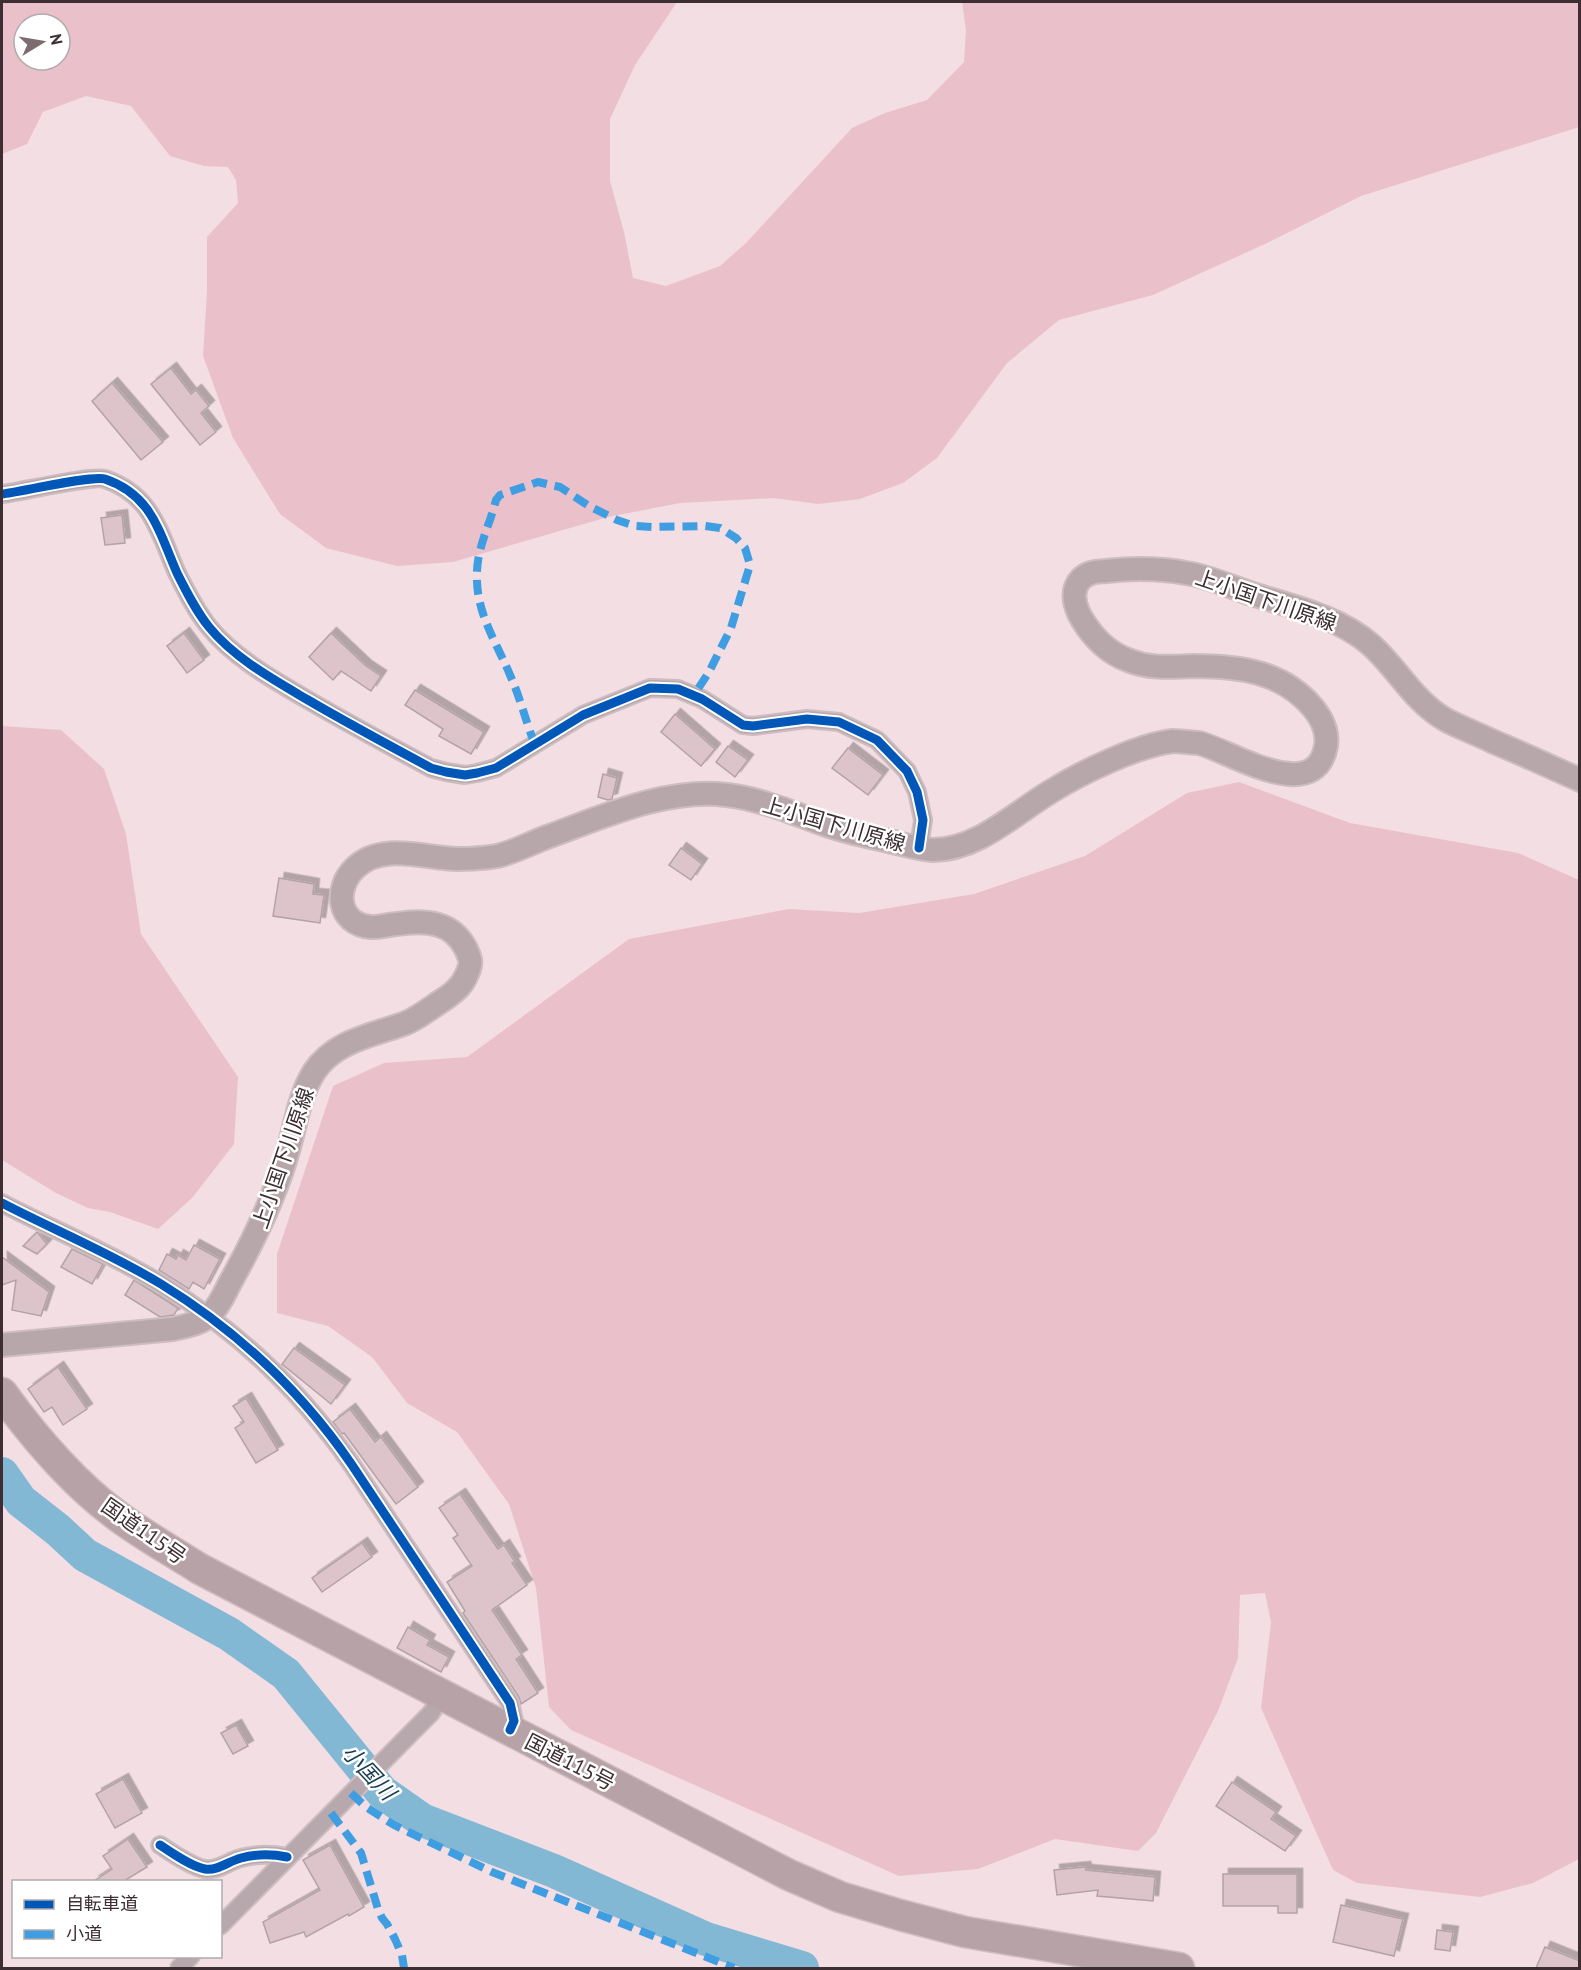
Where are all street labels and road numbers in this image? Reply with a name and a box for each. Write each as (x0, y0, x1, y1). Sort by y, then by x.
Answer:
street label: 上小国下川原線 (1192, 563, 1340, 637)
street label: 上小国下川原線 (760, 791, 908, 857)
street label: 上小国下川原線 (246, 1084, 320, 1232)
street label: 国道115号 (96, 1492, 192, 1570)
street label: 国道115号 (521, 1728, 619, 1796)

